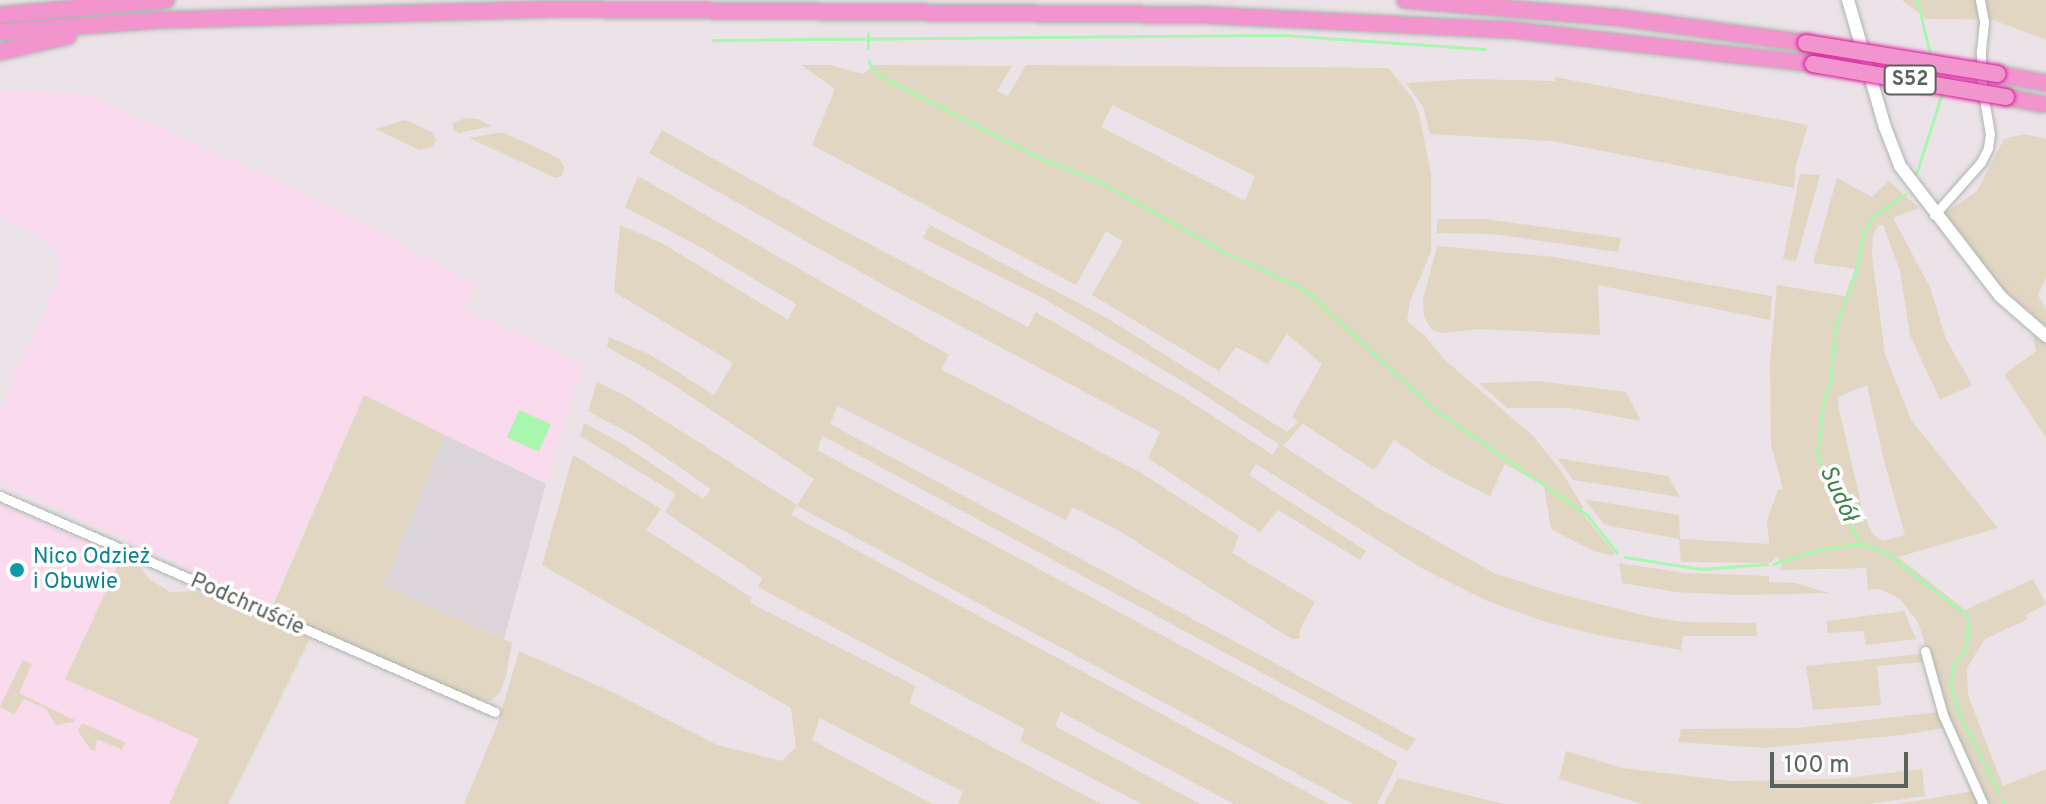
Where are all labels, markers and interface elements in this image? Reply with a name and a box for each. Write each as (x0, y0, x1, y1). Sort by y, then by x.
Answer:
road number: S52 (1882, 64, 1938, 96)
water label: Sudół (1812, 461, 1862, 527)
place label: Nico Odzież i Obuwie (33, 544, 150, 596)
marker: Nico Odzież i Obuwie (8, 561, 26, 579)
street label: Podchruście (186, 568, 308, 642)
scale bar (1774, 736, 1912, 786)
text: 100 m (1784, 751, 1850, 781)

